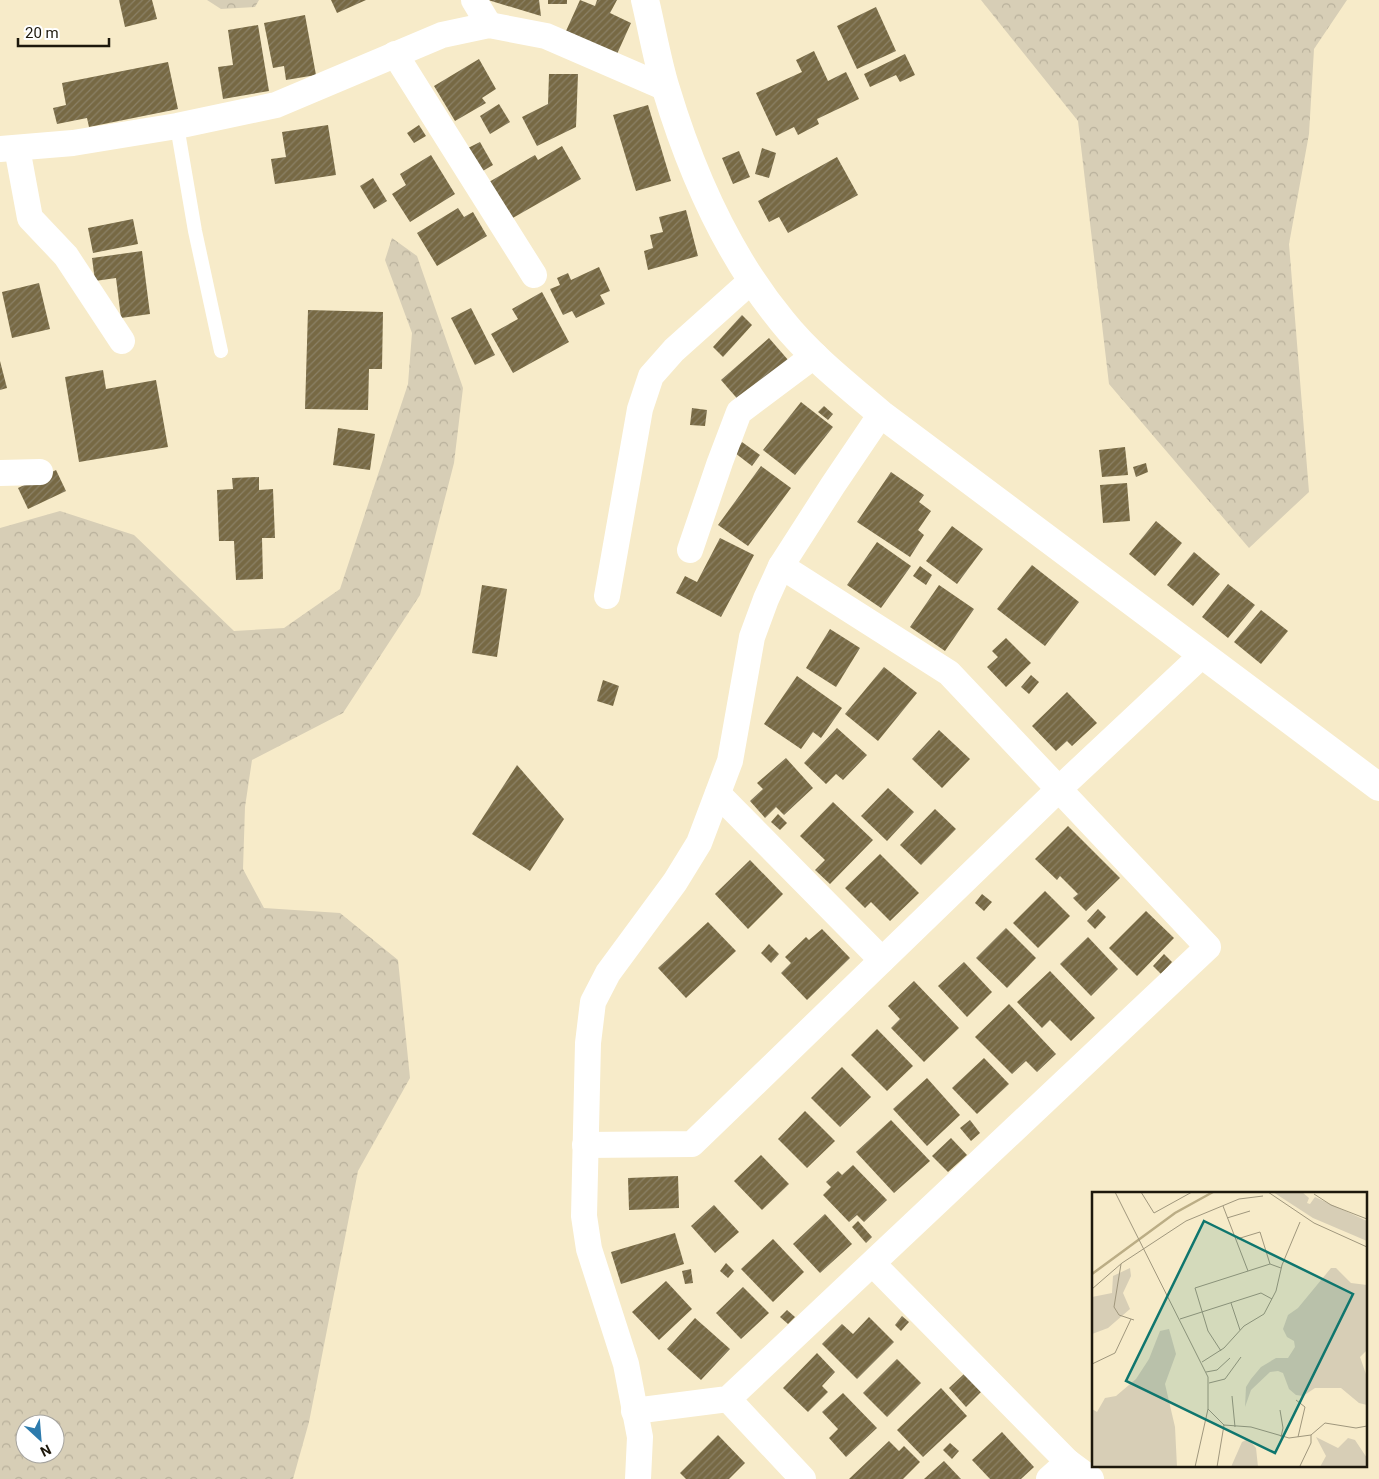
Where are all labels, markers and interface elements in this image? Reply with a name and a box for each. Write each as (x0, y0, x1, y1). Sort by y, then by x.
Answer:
scale bar (18, 15, 109, 47)
text: 20 m (25, 24, 59, 42)
inset map (1092, 1192, 1366, 1466)
north arrow (15, 1414, 65, 1464)
text: N (38, 1441, 54, 1460)

